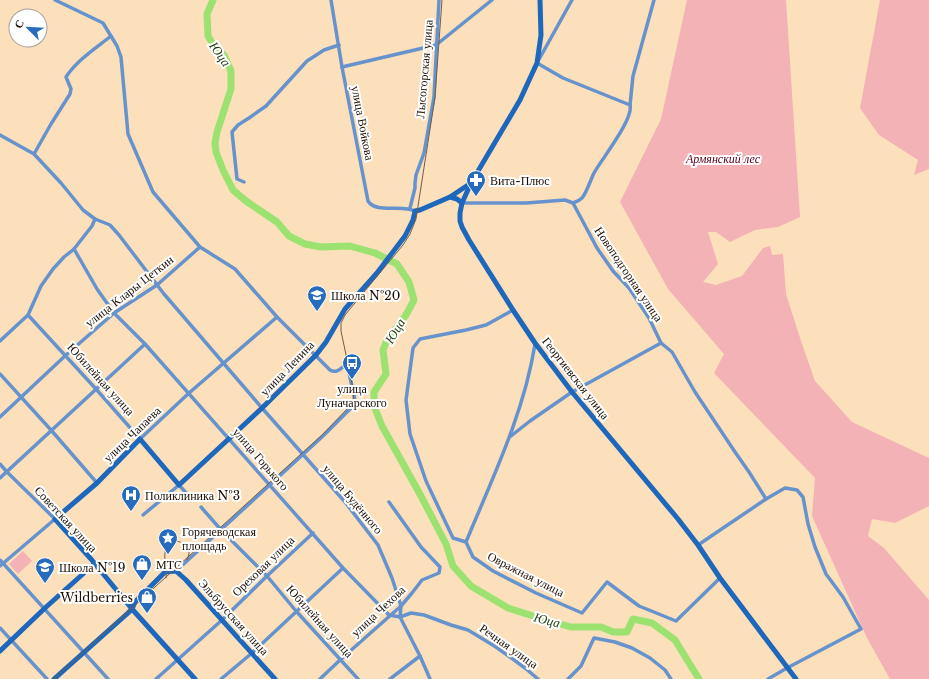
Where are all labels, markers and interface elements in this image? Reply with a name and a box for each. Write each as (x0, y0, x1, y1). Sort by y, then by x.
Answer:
north arrow (8, 8, 48, 48)
text: С (11, 17, 27, 30)
street label: Лысогорская улица (412, 18, 436, 119)
water label: Юца (205, 37, 235, 70)
street label: улица Войкова (348, 84, 378, 162)
park label: Армянский лес (685, 151, 761, 166)
pharmacy icon: Вита-Плюс (465, 169, 487, 197)
place label: Вита-Плюс (490, 173, 550, 188)
street label: Новоподгорная улица (592, 224, 667, 325)
street label: улица Клары Цеткин (82, 252, 177, 330)
school or university icon: Школа №20 (306, 284, 328, 312)
place label: Школа №20 (331, 288, 400, 303)
water label: Юца (380, 315, 409, 348)
street label: Георгиевская улица (539, 334, 613, 423)
street label: улица Ленина (257, 337, 318, 399)
street label: Юбилейная улица (64, 339, 138, 419)
bus stop icon: улица Луначарского (341, 352, 363, 380)
place label: улица Луначарского (317, 381, 387, 410)
street label: улица Чапаева (100, 402, 164, 465)
street label: улица Горького (230, 425, 292, 493)
street label: улица Будённого (320, 461, 386, 537)
street label: Советская улица (31, 483, 101, 556)
hospital icon: Поликлиника №3 (120, 484, 142, 512)
place label: Поликлиника №3 (145, 488, 240, 503)
place label: Горячеводская площадь (182, 524, 256, 553)
place icon: Горячеводская площадь (157, 527, 179, 555)
street label: Ореховая улица (229, 532, 298, 599)
street label: Овражная улица (485, 548, 568, 600)
shop icon: МТС (131, 553, 153, 581)
school or university icon: Школа №19 (34, 556, 56, 584)
place label: МТС (156, 557, 182, 572)
place label: Школа №19 (59, 560, 125, 575)
street label: Эльбрусская улица (196, 576, 273, 659)
street label: Юбилейная улица (283, 581, 357, 661)
street label: улица Чехова (348, 582, 409, 640)
shop icon: Wildberries (136, 586, 158, 614)
place label: Wildberries (59, 590, 133, 605)
water label: Юца (531, 608, 563, 632)
street label: Речная улица (477, 620, 542, 672)

